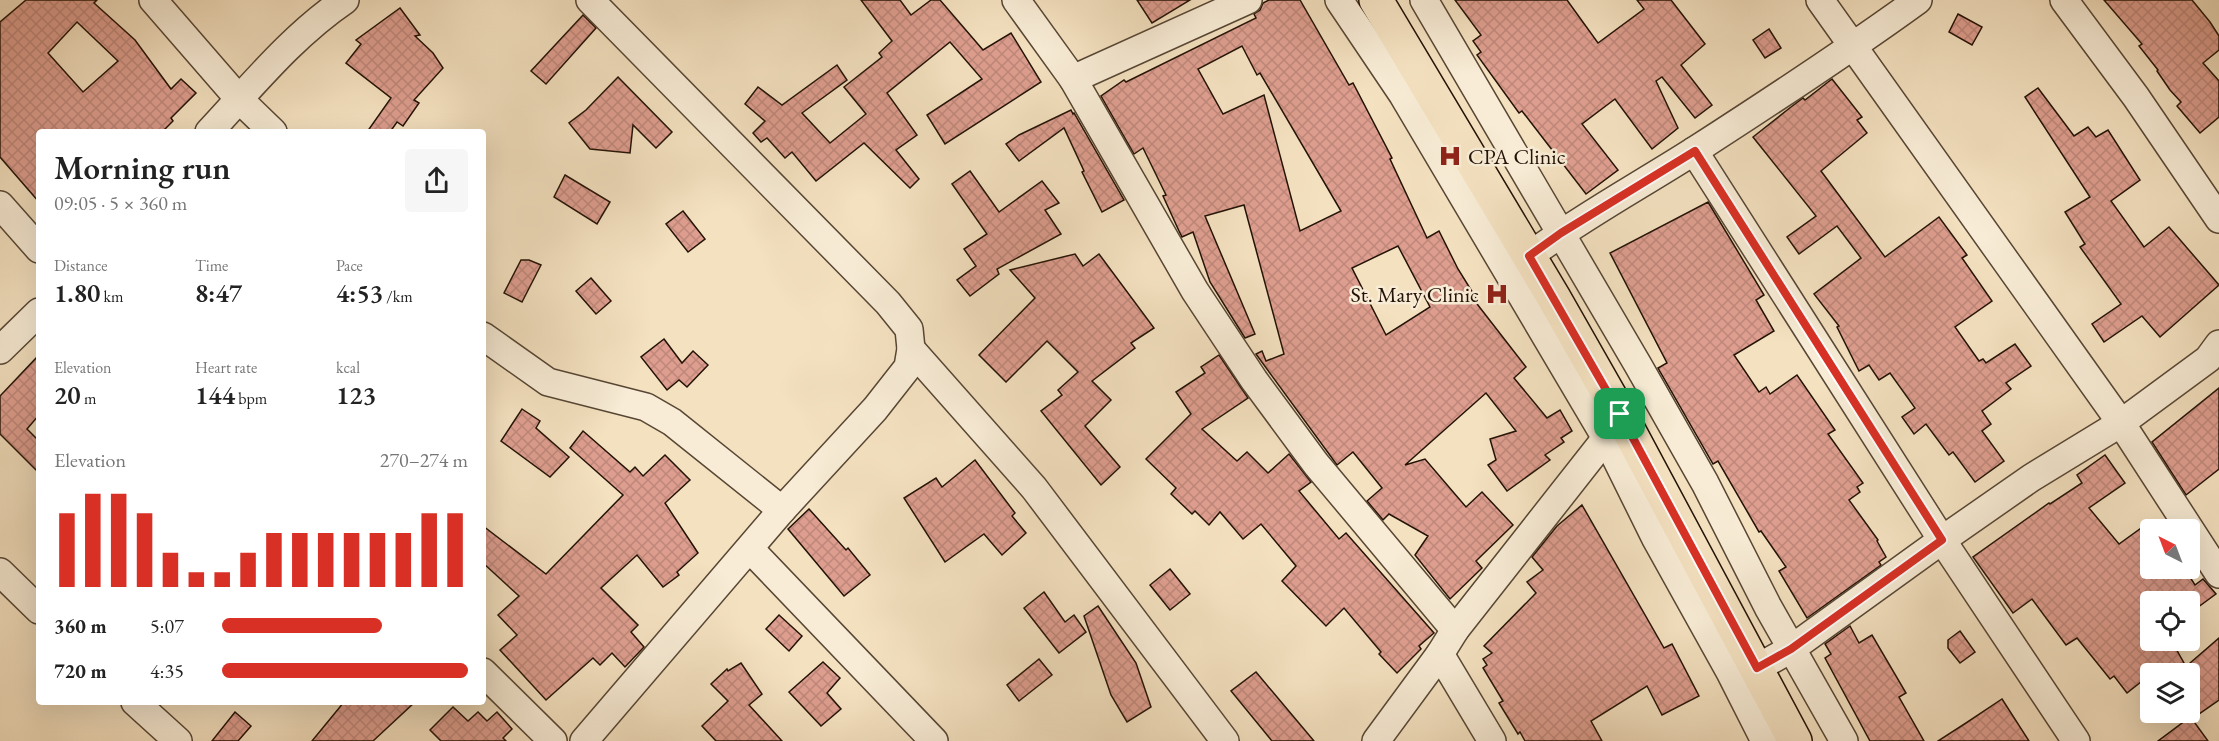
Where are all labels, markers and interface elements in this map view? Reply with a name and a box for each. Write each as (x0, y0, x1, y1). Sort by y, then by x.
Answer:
place label: CPA Clinic (1468, 142, 1566, 171)
hospital icon: CPA Clinic (1437, 143, 1463, 169)
text: Morning run (54, 146, 231, 189)
button: share (405, 149, 468, 212)
text: 09:05 · 5 × 360 m (54, 190, 187, 216)
text: Distance (54, 255, 107, 276)
text: Time (195, 255, 228, 276)
text: Pace (336, 255, 363, 276)
text: 1.80 (54, 276, 100, 310)
text: 8:47 (195, 276, 242, 310)
text: 4:53 (336, 276, 383, 310)
place label: St. Mary Clinic (1351, 280, 1479, 309)
hospital icon: St. Mary Clinic (1484, 281, 1510, 307)
text: km (100, 286, 123, 307)
text: /km (383, 286, 413, 307)
text: Elevation (54, 357, 112, 378)
text: Heart rate (195, 357, 257, 378)
text: kcal (336, 357, 360, 378)
text: 20 (54, 378, 81, 412)
text: 144 (195, 378, 235, 412)
text: 123 (336, 378, 376, 412)
text: m (81, 388, 96, 409)
text: bpm (235, 388, 267, 409)
pin (1594, 388, 1645, 439)
icon: arrive (1603, 397, 1636, 430)
text: Elevation (54, 447, 126, 473)
text: 270–274 m (380, 447, 468, 473)
north arrow (2140, 519, 2200, 579)
map controls (2140, 519, 2200, 723)
button: locate (2140, 591, 2200, 651)
text: 360 m (54, 613, 107, 639)
text: 5:07 (150, 613, 184, 639)
text: 720 m (54, 658, 107, 684)
text: 4:35 (150, 658, 184, 684)
button: layers (2140, 663, 2200, 723)

